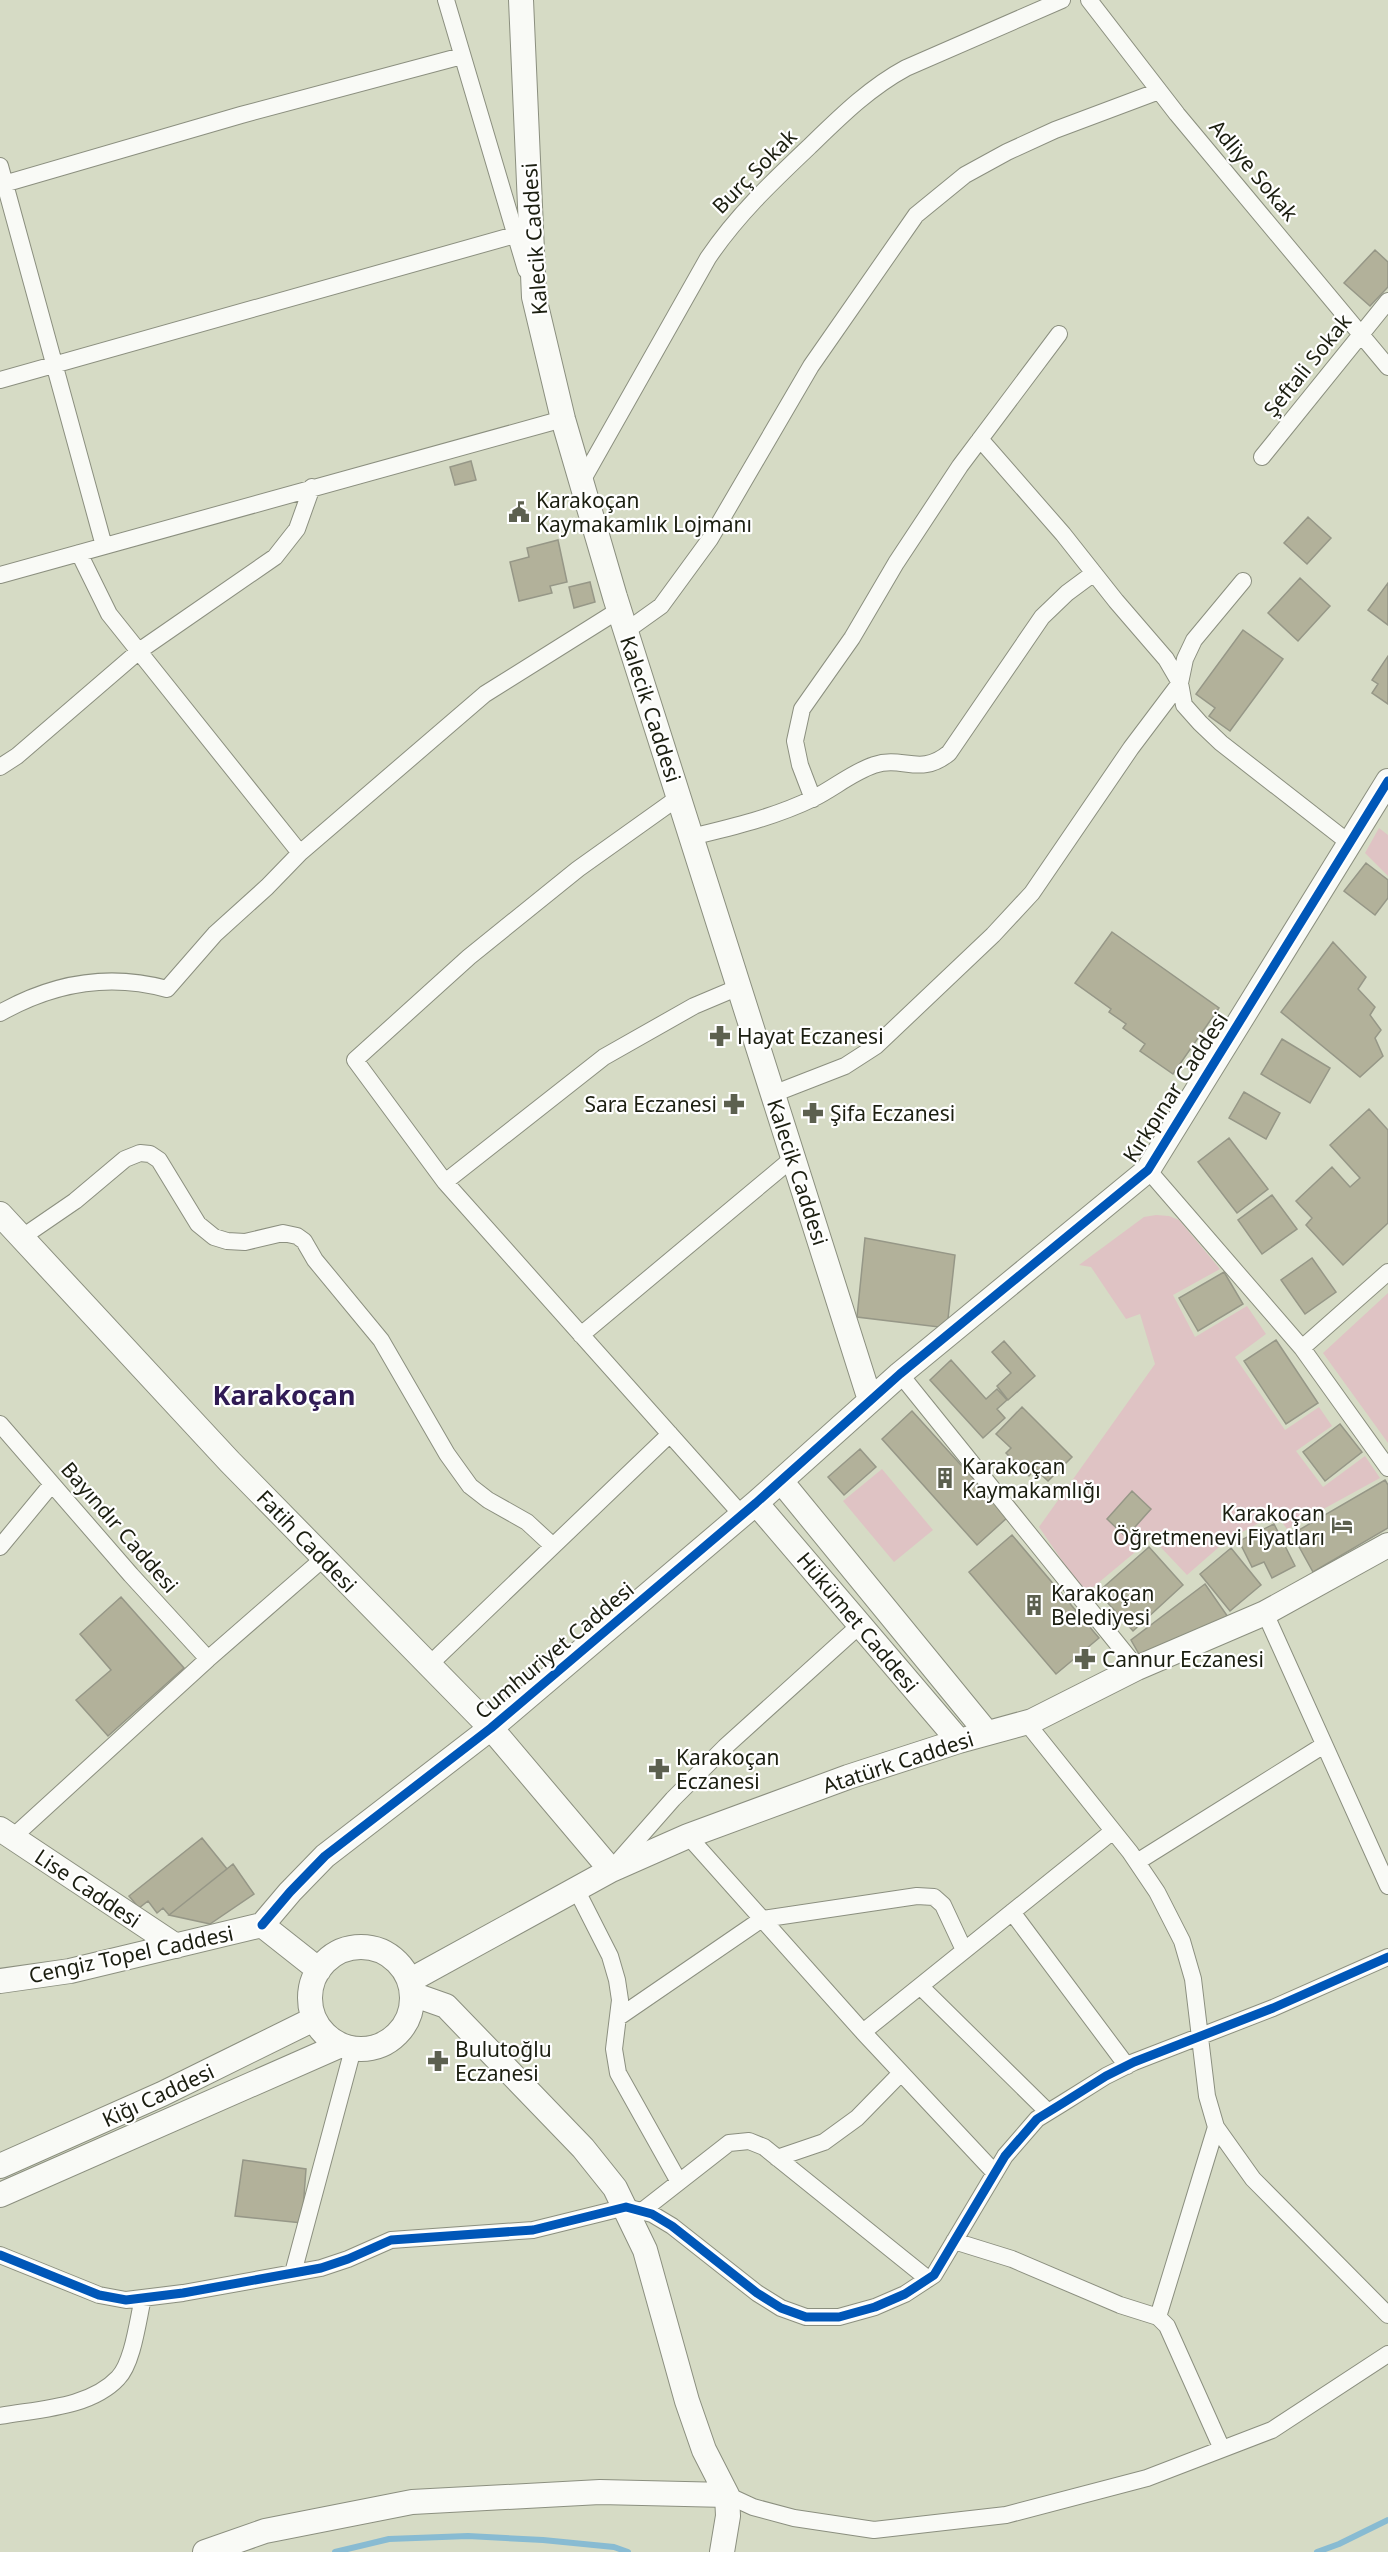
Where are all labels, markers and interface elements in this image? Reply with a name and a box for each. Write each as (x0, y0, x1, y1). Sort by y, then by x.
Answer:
street label: Adliye Sokak (1204, 114, 1305, 227)
street label: Burç Sokak (706, 122, 803, 219)
street label: Kalecik Caddesi (515, 162, 553, 316)
street label: Şeftali Sokak (1257, 307, 1358, 422)
place label: Karakoçan Kaymakamlık Lojmanı (536, 486, 752, 538)
public building icon: Karakoçan Kaymakamlık Lojmanı (507, 500, 531, 524)
street label: Kalecik Caddesi (614, 632, 688, 786)
street label: Kırkpınar Caddesi (1116, 1007, 1234, 1167)
place label: Hayat Eczanesi (737, 1022, 884, 1050)
pharmacy icon: Hayat Eczanesi (708, 1024, 732, 1048)
place label: Sara Eczanesi (584, 1090, 717, 1118)
pharmacy icon: Sara Eczanesi (722, 1092, 746, 1116)
street label: Kalecik Caddesi (761, 1095, 835, 1249)
place label: Şifa Eczanesi (830, 1099, 955, 1127)
pharmacy icon: Şifa Eczanesi (801, 1101, 825, 1125)
district label: Karakoçan (212, 1376, 356, 1413)
place label: Karakoçan Kaymakamlığı (962, 1452, 1101, 1504)
street label: Bayındır Caddesi (55, 1455, 185, 1599)
building icon: Karakoçan Kaymakamlığı (933, 1466, 957, 1490)
street label: Fatih Caddesi (251, 1484, 363, 1598)
place label: Karakoçan Öğretmenevi Fiyatları (1113, 1499, 1325, 1551)
hotel icon: Karakoçan Öğretmenevi Fiyatları (1330, 1513, 1354, 1537)
street label: Hükümet Caddesi (791, 1546, 925, 1698)
street label: Cumhuriyet Caddesi (468, 1575, 640, 1725)
place label: Karakoçan Belediyesi (1051, 1579, 1155, 1631)
building icon: Karakoçan Belediyesi (1022, 1593, 1046, 1617)
place label: Cannur Eczanesi (1102, 1645, 1264, 1673)
pharmacy icon: Cannur Eczanesi (1073, 1647, 1097, 1671)
street label: Atatürk Caddesi (819, 1724, 977, 1800)
place label: Karakoçan Eczanesi (676, 1743, 780, 1795)
pharmacy icon: Karakoçan Eczanesi (647, 1757, 671, 1781)
street label: Lise Caddesi (30, 1842, 146, 1934)
street label: Cengiz Topel Caddesi (26, 1919, 236, 1989)
place label: Bulutoğlu Eczanesi (455, 2035, 552, 2087)
pharmacy icon: Bulutoğlu Eczanesi (426, 2049, 450, 2073)
street label: Kiğı Caddesi (98, 2057, 218, 2133)

